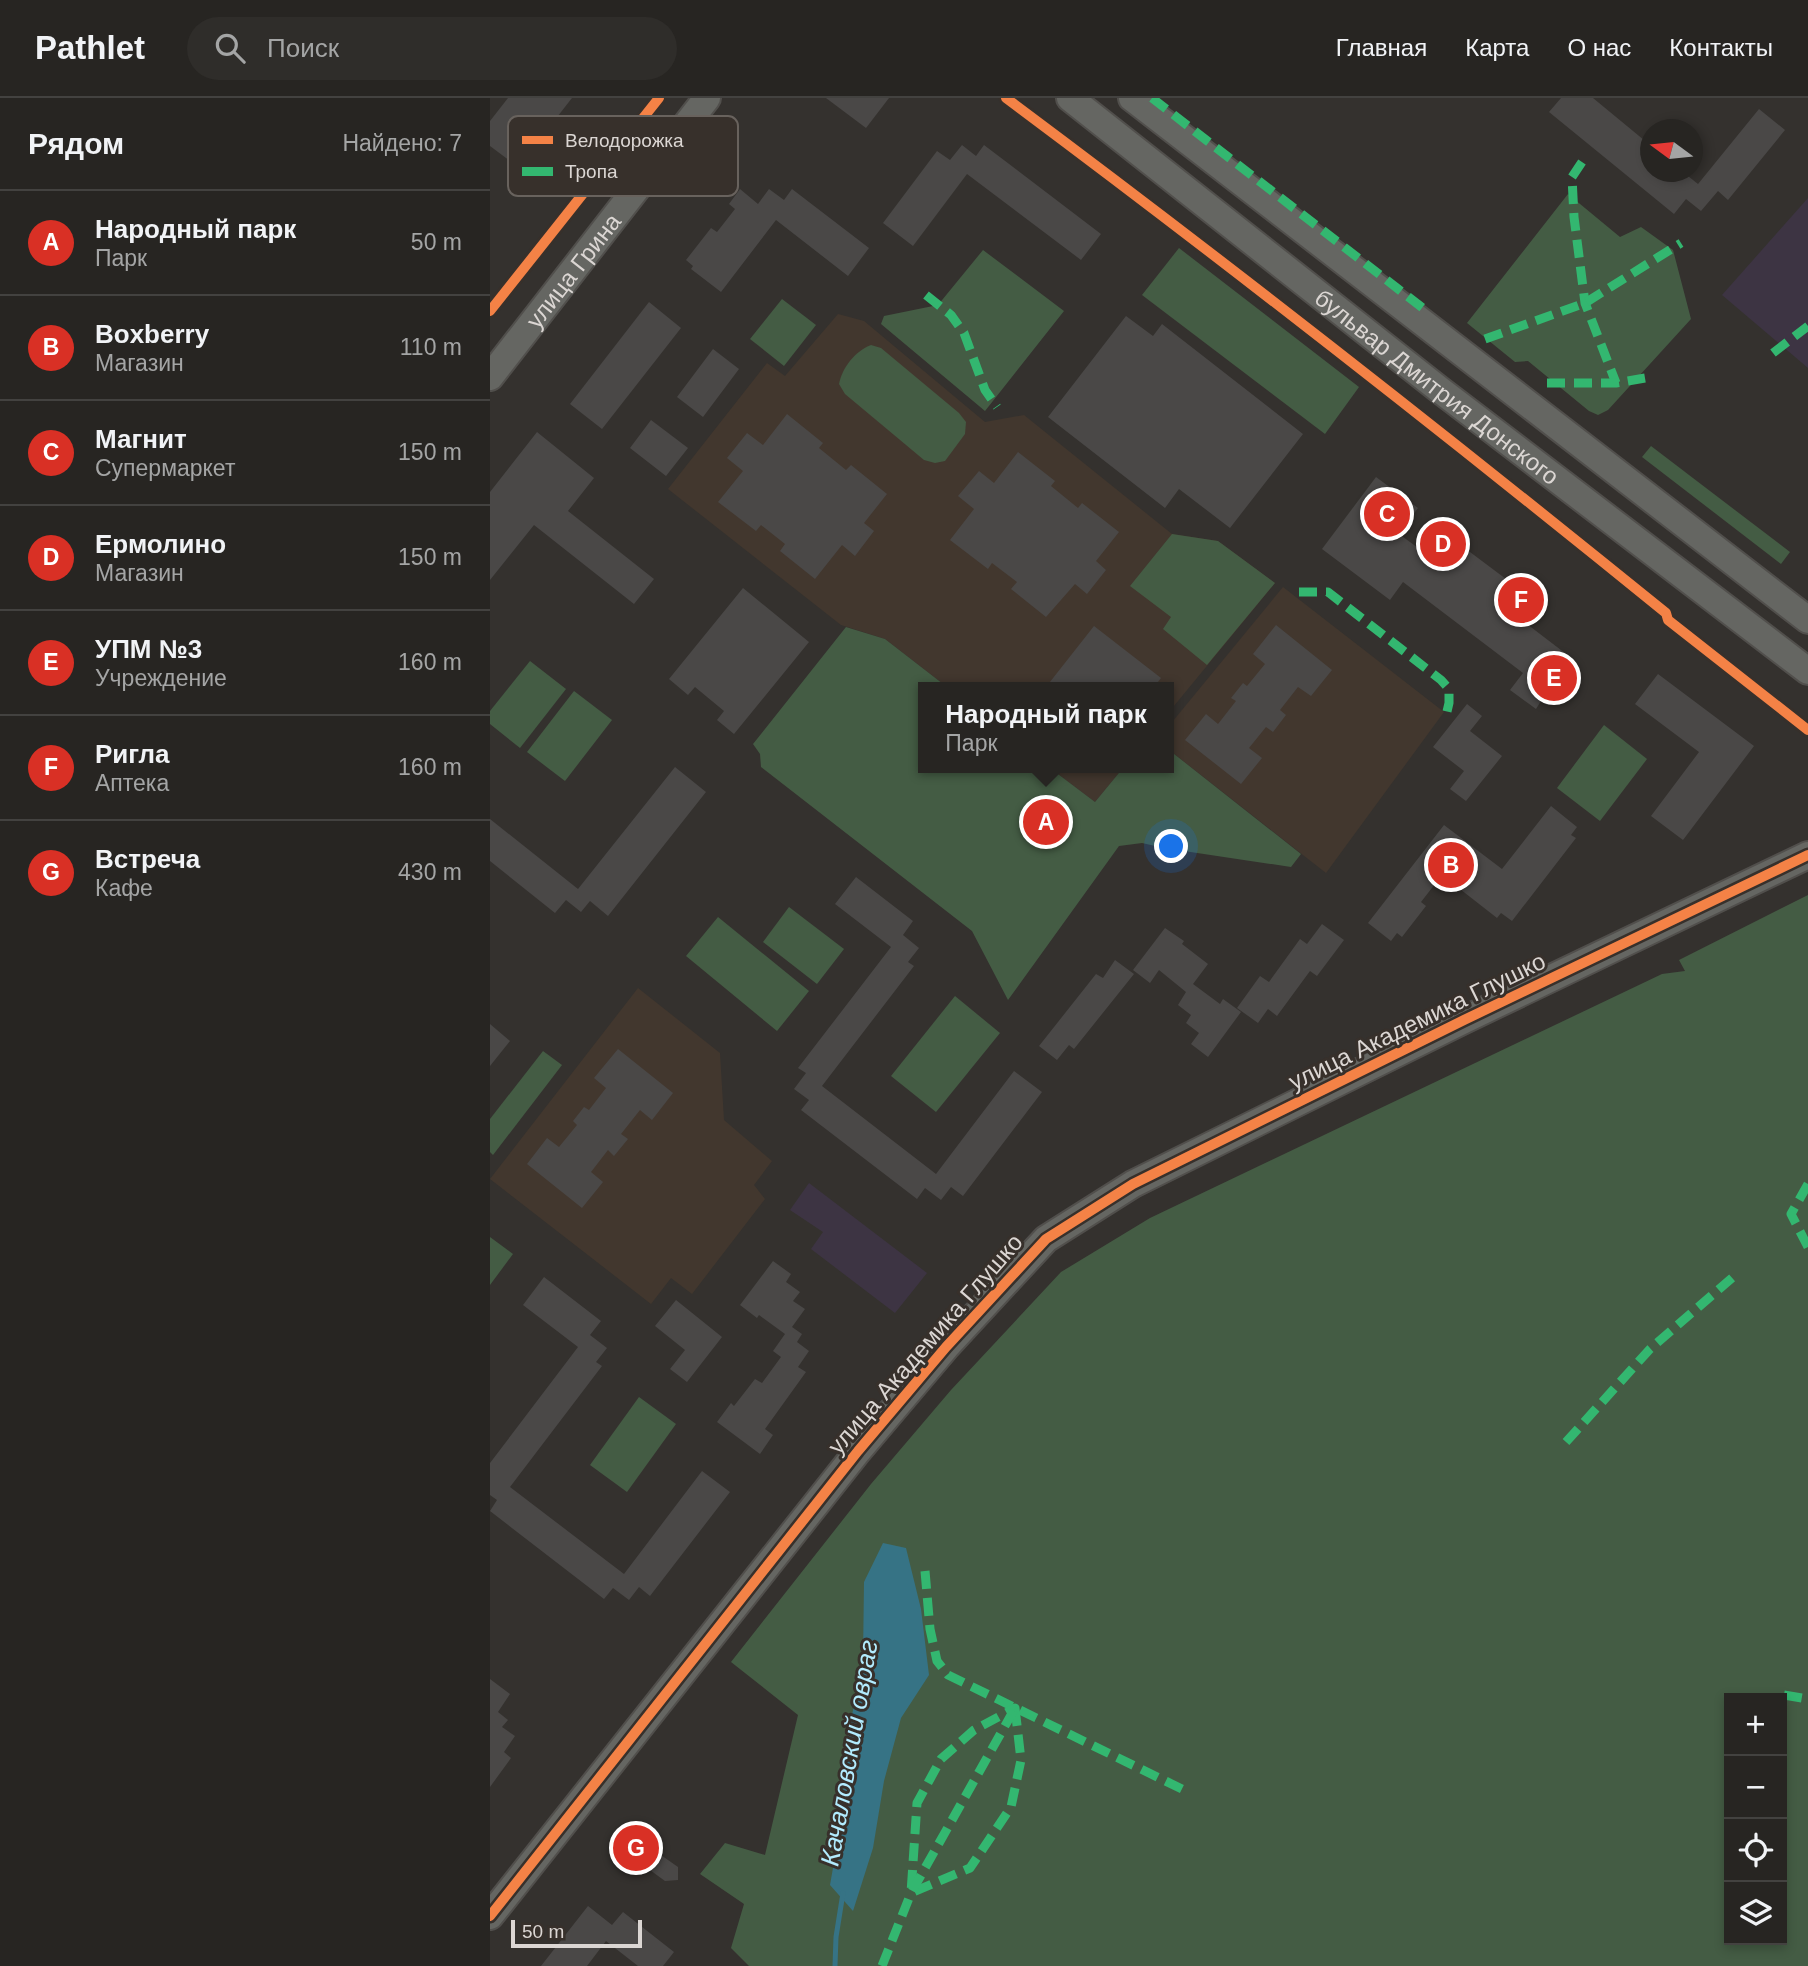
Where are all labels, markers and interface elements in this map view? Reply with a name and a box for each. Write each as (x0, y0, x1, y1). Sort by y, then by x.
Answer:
search box (187, 17, 677, 80)
text: Pathlet (35, 29, 145, 66)
icon: search (211, 29, 249, 67)
text: Поиск (267, 33, 339, 63)
text: Главная (1336, 34, 1427, 61)
text: Карта (1465, 34, 1529, 61)
text: О нас (1567, 34, 1631, 61)
text: Контакты (1669, 34, 1773, 61)
legend (508, 116, 738, 196)
north arrow (1640, 119, 1703, 182)
text: Рядом (28, 127, 124, 160)
text: Найдено: 7 (342, 130, 462, 156)
text: Велодорожка (565, 130, 684, 151)
text: Тропа (565, 161, 618, 182)
street label: улица Грина (520, 207, 626, 333)
text: Народный парк (95, 214, 296, 244)
text: A (43, 229, 59, 255)
text: 50 m (411, 229, 462, 255)
text: Парк (95, 245, 147, 271)
street label: бульвар Дмитрия Донского (1310, 283, 1565, 490)
text: Boxberry (95, 319, 209, 349)
text: B (43, 334, 59, 360)
text: 110 m (400, 334, 462, 360)
text: Магазин (95, 350, 184, 376)
text: Магнит (95, 424, 187, 454)
text: C (43, 439, 59, 465)
text: 150 m (398, 439, 462, 465)
text: Супермаркет (95, 455, 235, 481)
pin: C (1364, 488, 1410, 540)
pin: D (1420, 518, 1466, 570)
text: Ермолино (95, 529, 226, 559)
text: D (43, 544, 59, 570)
text: 150 m (398, 544, 462, 570)
text: Магазин (95, 560, 184, 586)
pin: F (1498, 574, 1544, 626)
text: УПМ №3 (95, 634, 202, 664)
text: E (43, 649, 59, 675)
text: 160 m (398, 649, 462, 675)
pin: E (1531, 652, 1577, 704)
text: Учреждение (95, 665, 227, 691)
popup (918, 682, 1174, 773)
text: Народный парк (945, 699, 1147, 729)
text: Парк (945, 730, 998, 756)
text: Ригла (95, 739, 169, 769)
text: F (44, 754, 58, 780)
text: 160 m (398, 754, 462, 780)
text: Аптека (95, 770, 169, 796)
pin: A (1023, 796, 1069, 848)
your location (1154, 829, 1188, 863)
pin: B (1428, 839, 1474, 891)
text: Встреча (95, 844, 200, 874)
text: G (42, 859, 60, 885)
text: 430 m (398, 859, 462, 885)
text: Кафе (95, 875, 153, 901)
street label: улица Академика Глушко (1284, 947, 1550, 1095)
street label: улица Академика Глушко (822, 1229, 1028, 1459)
water label: Качаловский овраг (814, 1637, 884, 1868)
map controls (1724, 1693, 1787, 1945)
button: + (1724, 1693, 1787, 1756)
button: − (1724, 1756, 1787, 1819)
button: locate (1724, 1819, 1787, 1882)
pin: G (613, 1822, 659, 1874)
button: layers (1724, 1882, 1787, 1945)
scale bar (511, 1917, 642, 1949)
text: 50 m (522, 1921, 564, 1942)

